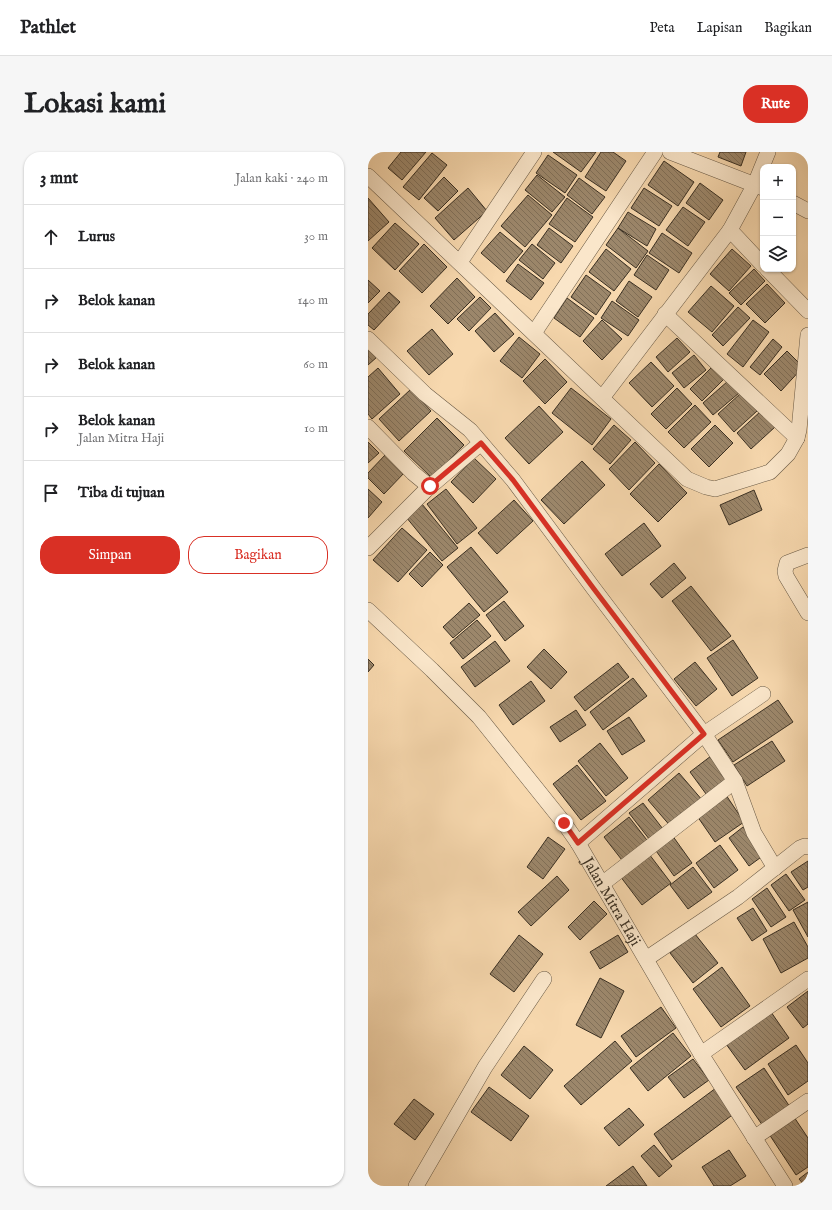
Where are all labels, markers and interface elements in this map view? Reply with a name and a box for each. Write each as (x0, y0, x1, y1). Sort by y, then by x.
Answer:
text: Pathlet (20, 16, 76, 40)
text: Peta (649, 19, 675, 37)
text: Lapisan (697, 19, 742, 37)
text: Bagikan (764, 19, 812, 37)
button: Rute (743, 85, 808, 123)
text: Lokasi kami (24, 87, 166, 122)
map controls (760, 164, 796, 272)
button: + (760, 164, 796, 200)
text: 3 mnt (40, 168, 78, 189)
text: Jalan kaki · 240 m (235, 170, 328, 187)
button: − (760, 200, 796, 236)
icon: ahead (40, 226, 62, 248)
text: Lurus (78, 227, 115, 246)
text: 30 m (304, 228, 328, 245)
button: layers (760, 236, 796, 272)
icon: right (40, 290, 62, 312)
text: Belok kanan (78, 291, 155, 310)
text: 140 m (298, 292, 328, 309)
icon: right (40, 354, 62, 376)
text: Belok kanan (78, 355, 155, 374)
text: 60 m (303, 356, 328, 373)
text: Belok kanan (78, 411, 155, 430)
icon: right (40, 418, 62, 440)
text: 10 m (304, 420, 328, 437)
text: Jalan Mitra Haji (78, 430, 164, 447)
route start (421, 477, 439, 495)
icon: arrive (40, 482, 62, 504)
text: Tiba di tujuan (78, 483, 165, 502)
button: Simpan (40, 536, 180, 574)
button: Bagikan (188, 536, 328, 574)
route end (555, 814, 573, 832)
street label: Jalan Mitra Haji (578, 852, 645, 949)

